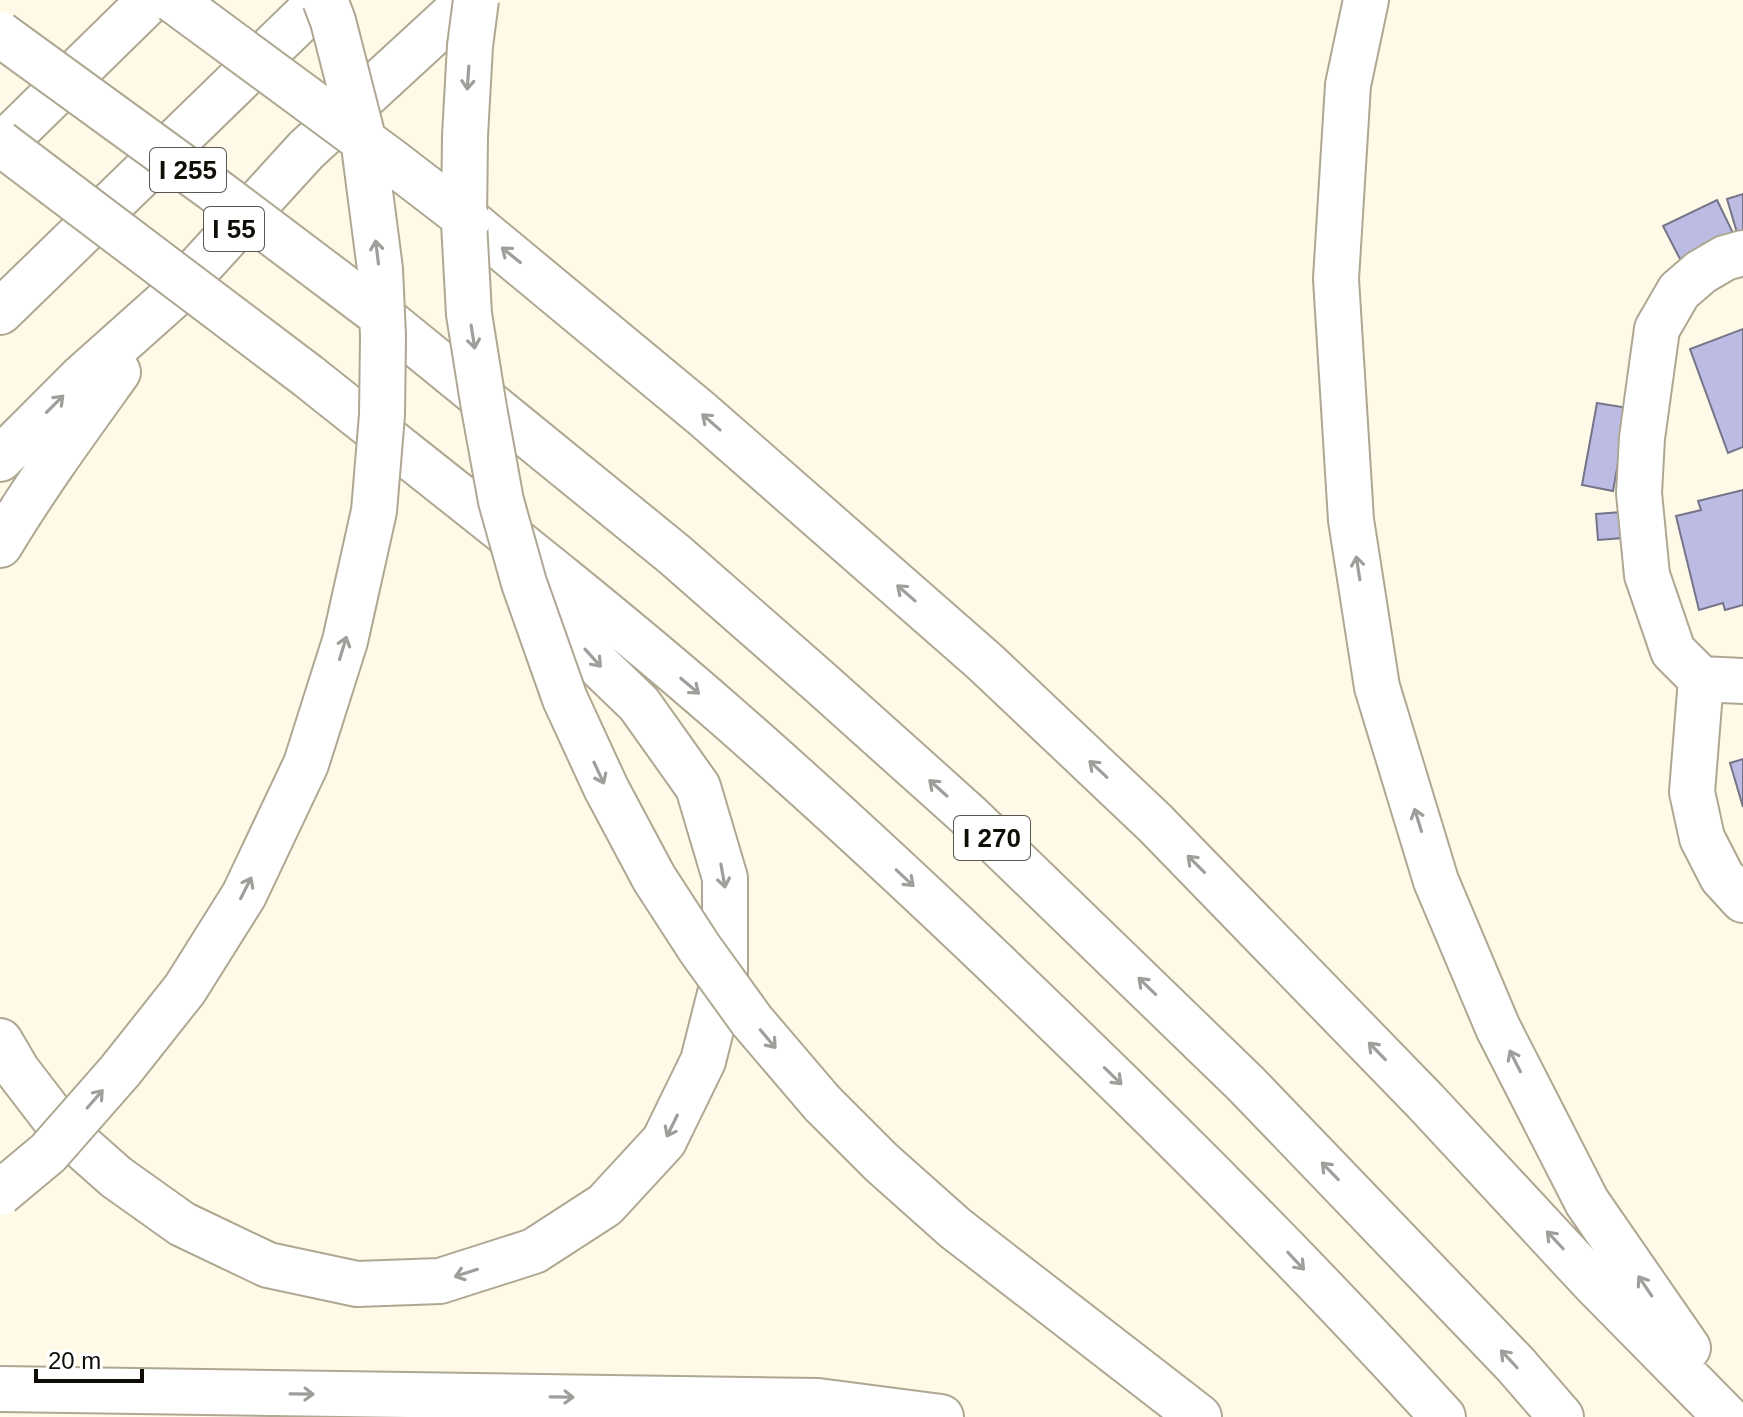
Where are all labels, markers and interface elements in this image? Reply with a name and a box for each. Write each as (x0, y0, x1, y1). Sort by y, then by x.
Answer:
one-way arrow (461, 64, 476, 91)
road number: I 255 (150, 148, 226, 192)
road number: I 55 (204, 207, 264, 251)
one-way arrow (370, 239, 385, 266)
one-way arrow (501, 246, 522, 264)
one-way arrow (466, 324, 481, 349)
one-way arrow (45, 395, 64, 414)
one-way arrow (701, 413, 721, 431)
one-way arrow (1350, 556, 1365, 581)
one-way arrow (897, 585, 917, 603)
one-way arrow (336, 635, 351, 661)
one-way arrow (583, 647, 601, 667)
one-way arrow (679, 677, 700, 695)
one-way arrow (1089, 760, 1108, 779)
one-way arrow (592, 761, 607, 785)
one-way arrow (928, 779, 949, 798)
one-way arrow (1409, 808, 1424, 833)
road number: I 270 (954, 816, 1030, 860)
one-way arrow (1187, 855, 1206, 874)
one-way arrow (716, 863, 731, 888)
one-way arrow (894, 868, 914, 886)
one-way arrow (239, 877, 255, 901)
one-way arrow (1137, 977, 1157, 996)
one-way arrow (758, 1029, 776, 1049)
one-way arrow (1368, 1042, 1387, 1061)
one-way arrow (1507, 1049, 1523, 1073)
one-way arrow (1103, 1067, 1123, 1086)
one-way arrow (86, 1090, 104, 1110)
one-way arrow (663, 1113, 679, 1137)
one-way arrow (1321, 1162, 1340, 1181)
one-way arrow (1546, 1231, 1564, 1251)
one-way arrow (1287, 1251, 1306, 1271)
one-way arrow (454, 1266, 480, 1281)
one-way arrow (1636, 1275, 1652, 1298)
scale bar (36, 1333, 142, 1383)
text: 20 m (48, 1347, 101, 1374)
one-way arrow (1500, 1349, 1519, 1369)
one-way arrow (288, 1386, 315, 1401)
one-way arrow (548, 1390, 575, 1405)

